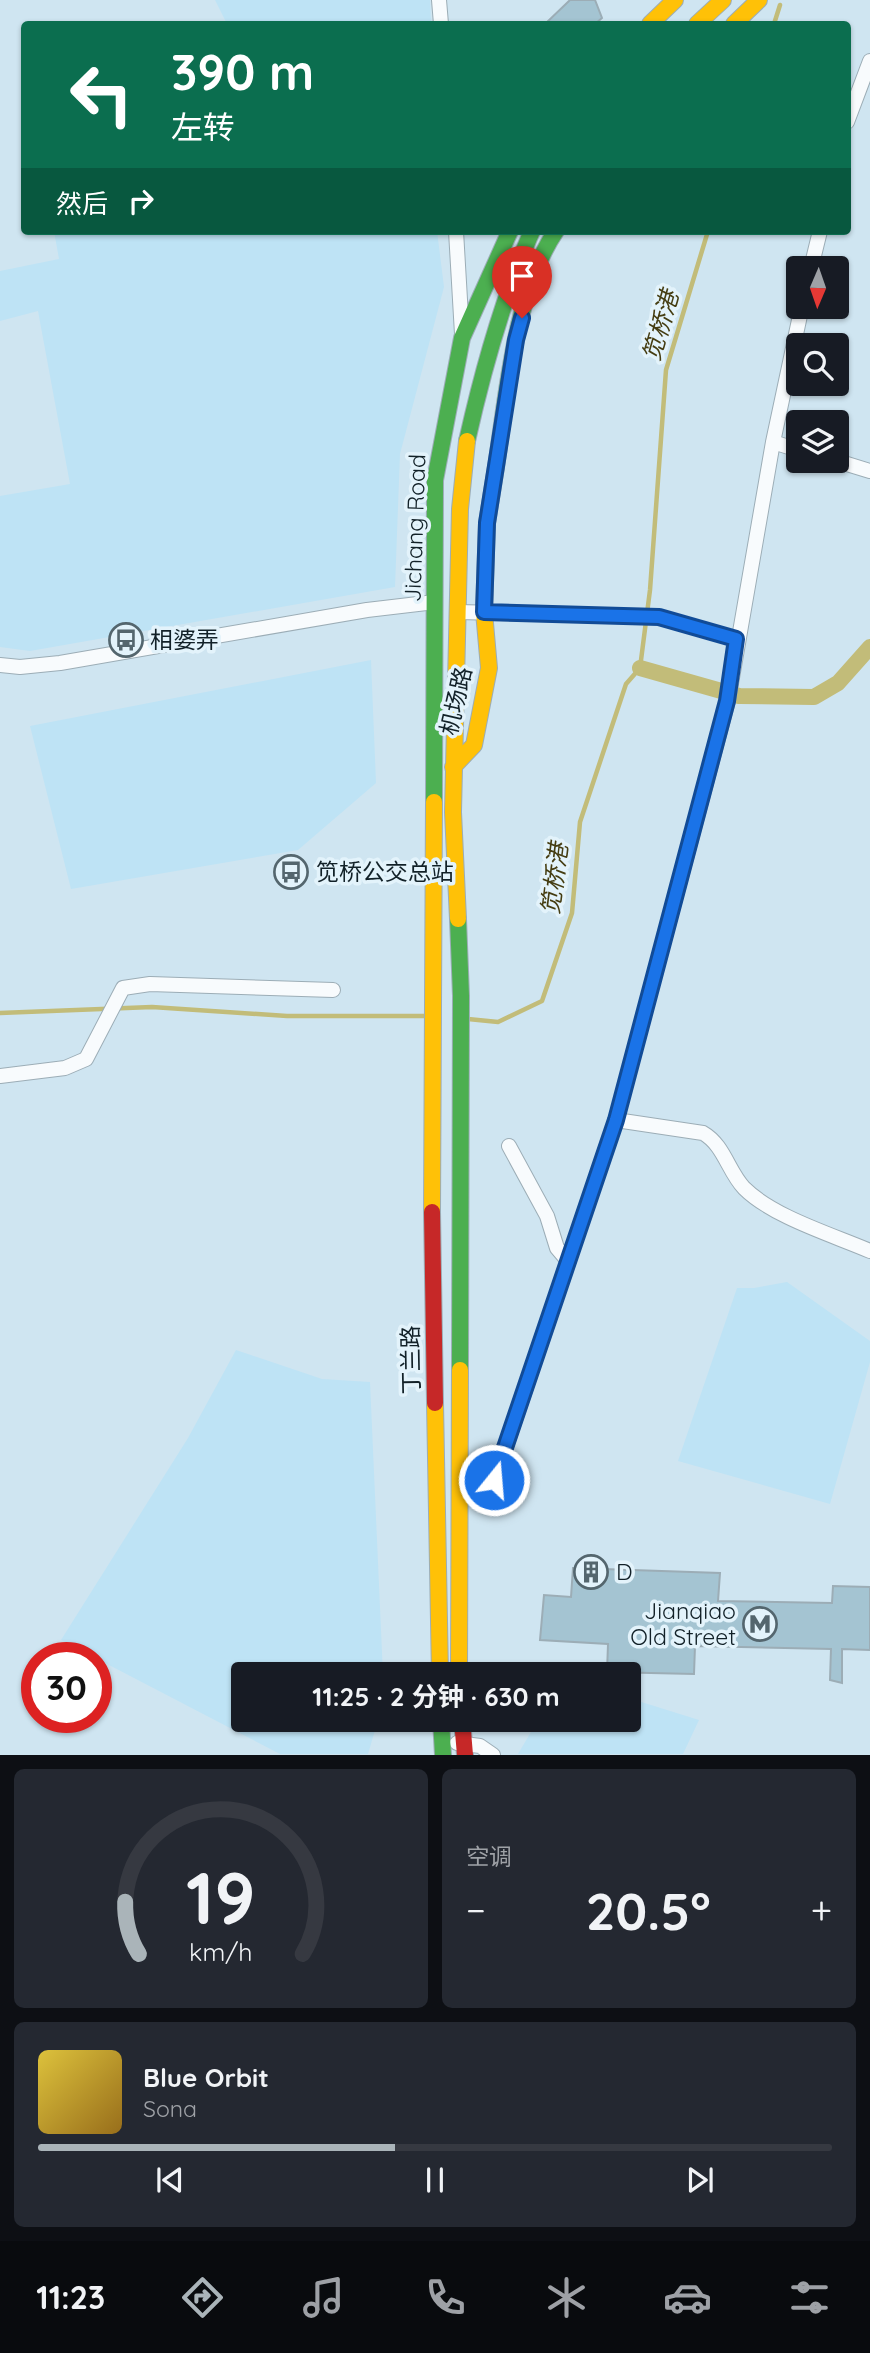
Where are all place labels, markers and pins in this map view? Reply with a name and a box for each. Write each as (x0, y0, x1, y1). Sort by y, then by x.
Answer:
pin (492, 246, 552, 318)
bus stop icon: 相婆弄 (107, 621, 145, 659)
place label: 相婆弄 (150, 625, 219, 654)
bus stop icon: 笕桥公交总站 (272, 853, 310, 891)
place label: 笕桥公交总站 (316, 857, 454, 886)
building icon: D (572, 1553, 610, 1591)
place label: D (616, 1557, 633, 1586)
place label: Jianqiao Old Street (630, 1596, 736, 1651)
metro station icon: Jianqiao Old Street (741, 1605, 779, 1643)

